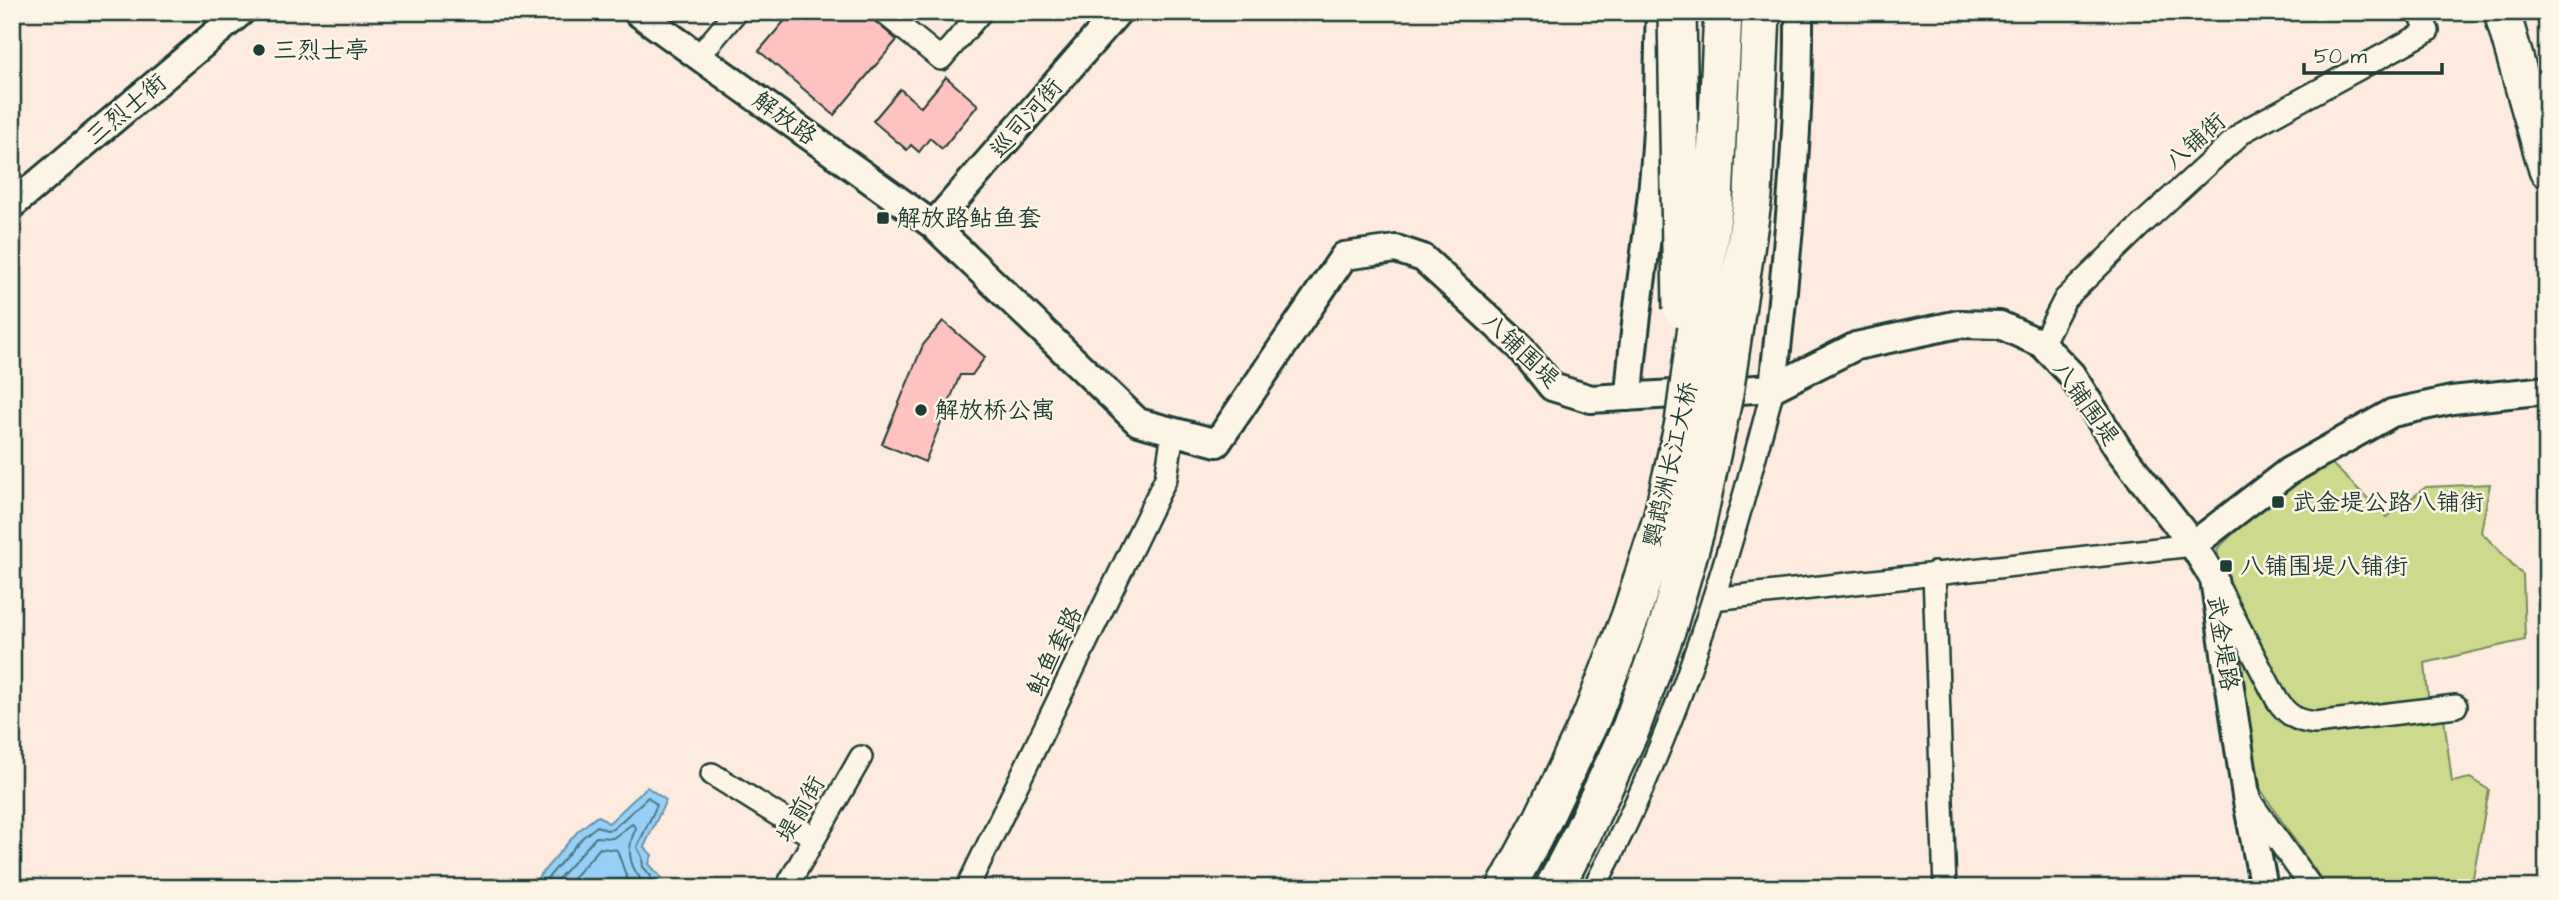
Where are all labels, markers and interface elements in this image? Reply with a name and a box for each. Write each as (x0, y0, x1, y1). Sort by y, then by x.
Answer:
scale bar (2304, 32, 2442, 76)
place label: 三烈士亭 (273, 34, 369, 68)
marker: 三烈士亭 (251, 42, 267, 58)
text: 50 m (2314, 42, 2368, 71)
street label: 三烈士街 (79, 66, 174, 154)
street label: 巡司河街 (982, 71, 1071, 166)
street label: 解放路 (745, 84, 824, 154)
street label: 八铺街 (2158, 105, 2234, 178)
place label: 解放路鲇鱼套 (897, 202, 1041, 236)
marker: 解放路鲇鱼套 (875, 210, 891, 226)
street label: 八铺围堤 (1474, 305, 1567, 396)
street label: 八铺围堤 (2044, 355, 2127, 453)
street label: 鹦鹉洲长江大桥 (1636, 379, 1706, 550)
place label: 解放桥公寓 (935, 394, 1055, 428)
marker: 解放桥公寓 (913, 402, 929, 418)
place label: 武金堤公路八铺街 (2292, 486, 2484, 520)
marker: 武金堤公路八铺街 (2270, 494, 2286, 510)
place label: 八铺围堤八铺街 (2240, 550, 2408, 584)
marker: 八铺围堤八铺街 (2218, 558, 2234, 574)
street label: 武金堤路 (2198, 593, 2246, 693)
street label: 鲇鱼套路 (1019, 601, 1091, 702)
street label: 堤前街 (768, 770, 834, 849)

